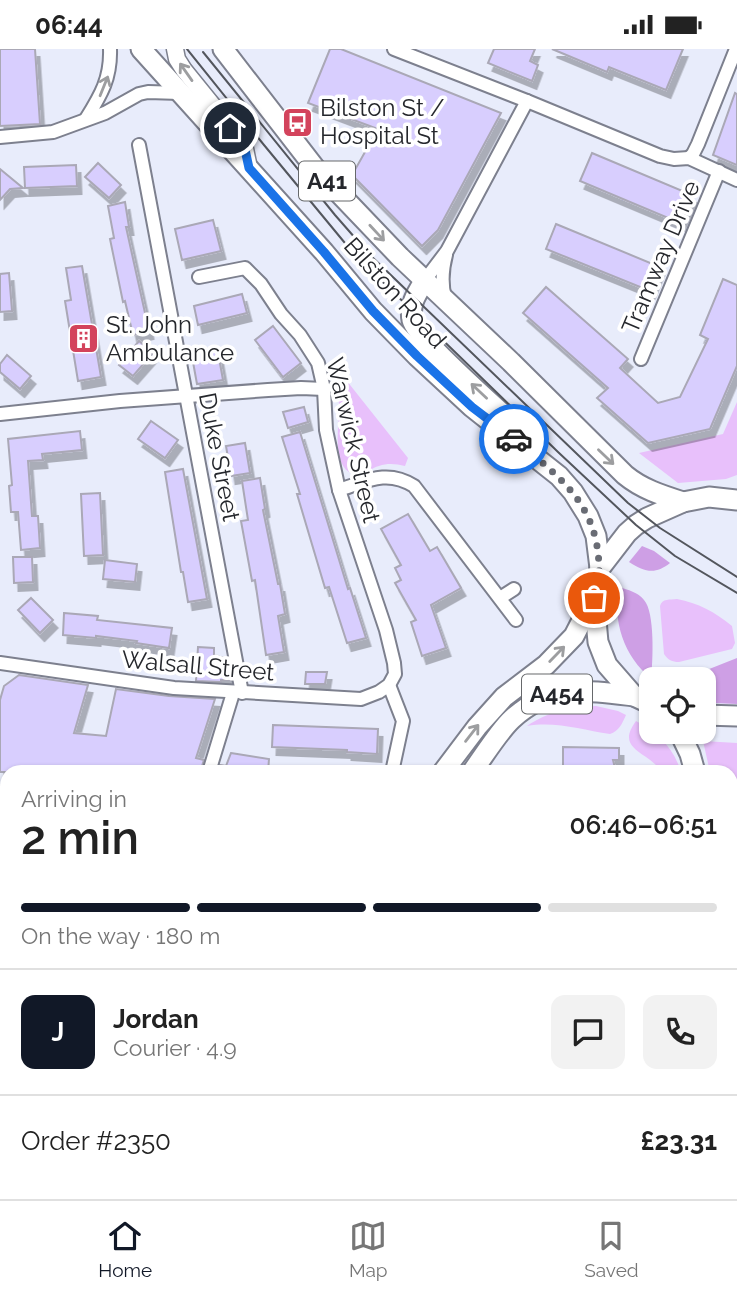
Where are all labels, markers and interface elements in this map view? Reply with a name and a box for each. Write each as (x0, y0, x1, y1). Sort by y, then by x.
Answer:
text: 06:44 (35, 10, 103, 40)
one-way arrow (179, 63, 193, 82)
one-way arrow (98, 75, 111, 97)
place label: Bilston St / Hospital St (320, 93, 445, 150)
pin (200, 98, 260, 158)
bus stop icon: Bilston St / Hospital St (280, 105, 314, 139)
icon: home (211, 109, 249, 147)
road number: A41 (299, 162, 355, 201)
street label: Tramway Drive (615, 176, 706, 338)
one-way arrow (368, 224, 385, 241)
street label: Bilston Road (338, 231, 453, 354)
place label: St. John Ambulance (106, 310, 234, 367)
building icon: St. John Ambulance (66, 322, 100, 356)
street label: Warwick Street (320, 354, 387, 525)
one-way arrow (470, 383, 488, 399)
street label: Duke Street (193, 390, 246, 524)
courier (479, 404, 549, 474)
icon: car (495, 420, 533, 458)
one-way arrow (597, 448, 614, 465)
pin (564, 568, 624, 628)
icon: bag (575, 579, 613, 617)
street label: Walsall Street (121, 644, 276, 687)
one-way arrow (548, 646, 565, 663)
map controls (639, 667, 716, 744)
button: locate (639, 667, 716, 744)
road number: A454 (522, 674, 592, 713)
one-way arrow (465, 725, 480, 743)
text: Arriving in (21, 785, 127, 812)
text: 06:46–06:51 (570, 810, 717, 840)
text: 2 min (21, 811, 139, 865)
text: On the way · 180 m (21, 922, 220, 949)
button: chat (551, 995, 625, 1069)
button: phone (643, 995, 717, 1069)
text: Jordan (113, 1004, 199, 1034)
text: J (52, 1017, 64, 1047)
text: Courier · 4.9 (113, 1034, 237, 1061)
text: Order #2350 (21, 1126, 171, 1156)
text: £23.31 (640, 1126, 717, 1156)
tab: Home (98, 1217, 152, 1281)
tab: Map (349, 1217, 388, 1281)
tab: Saved (584, 1217, 639, 1281)

